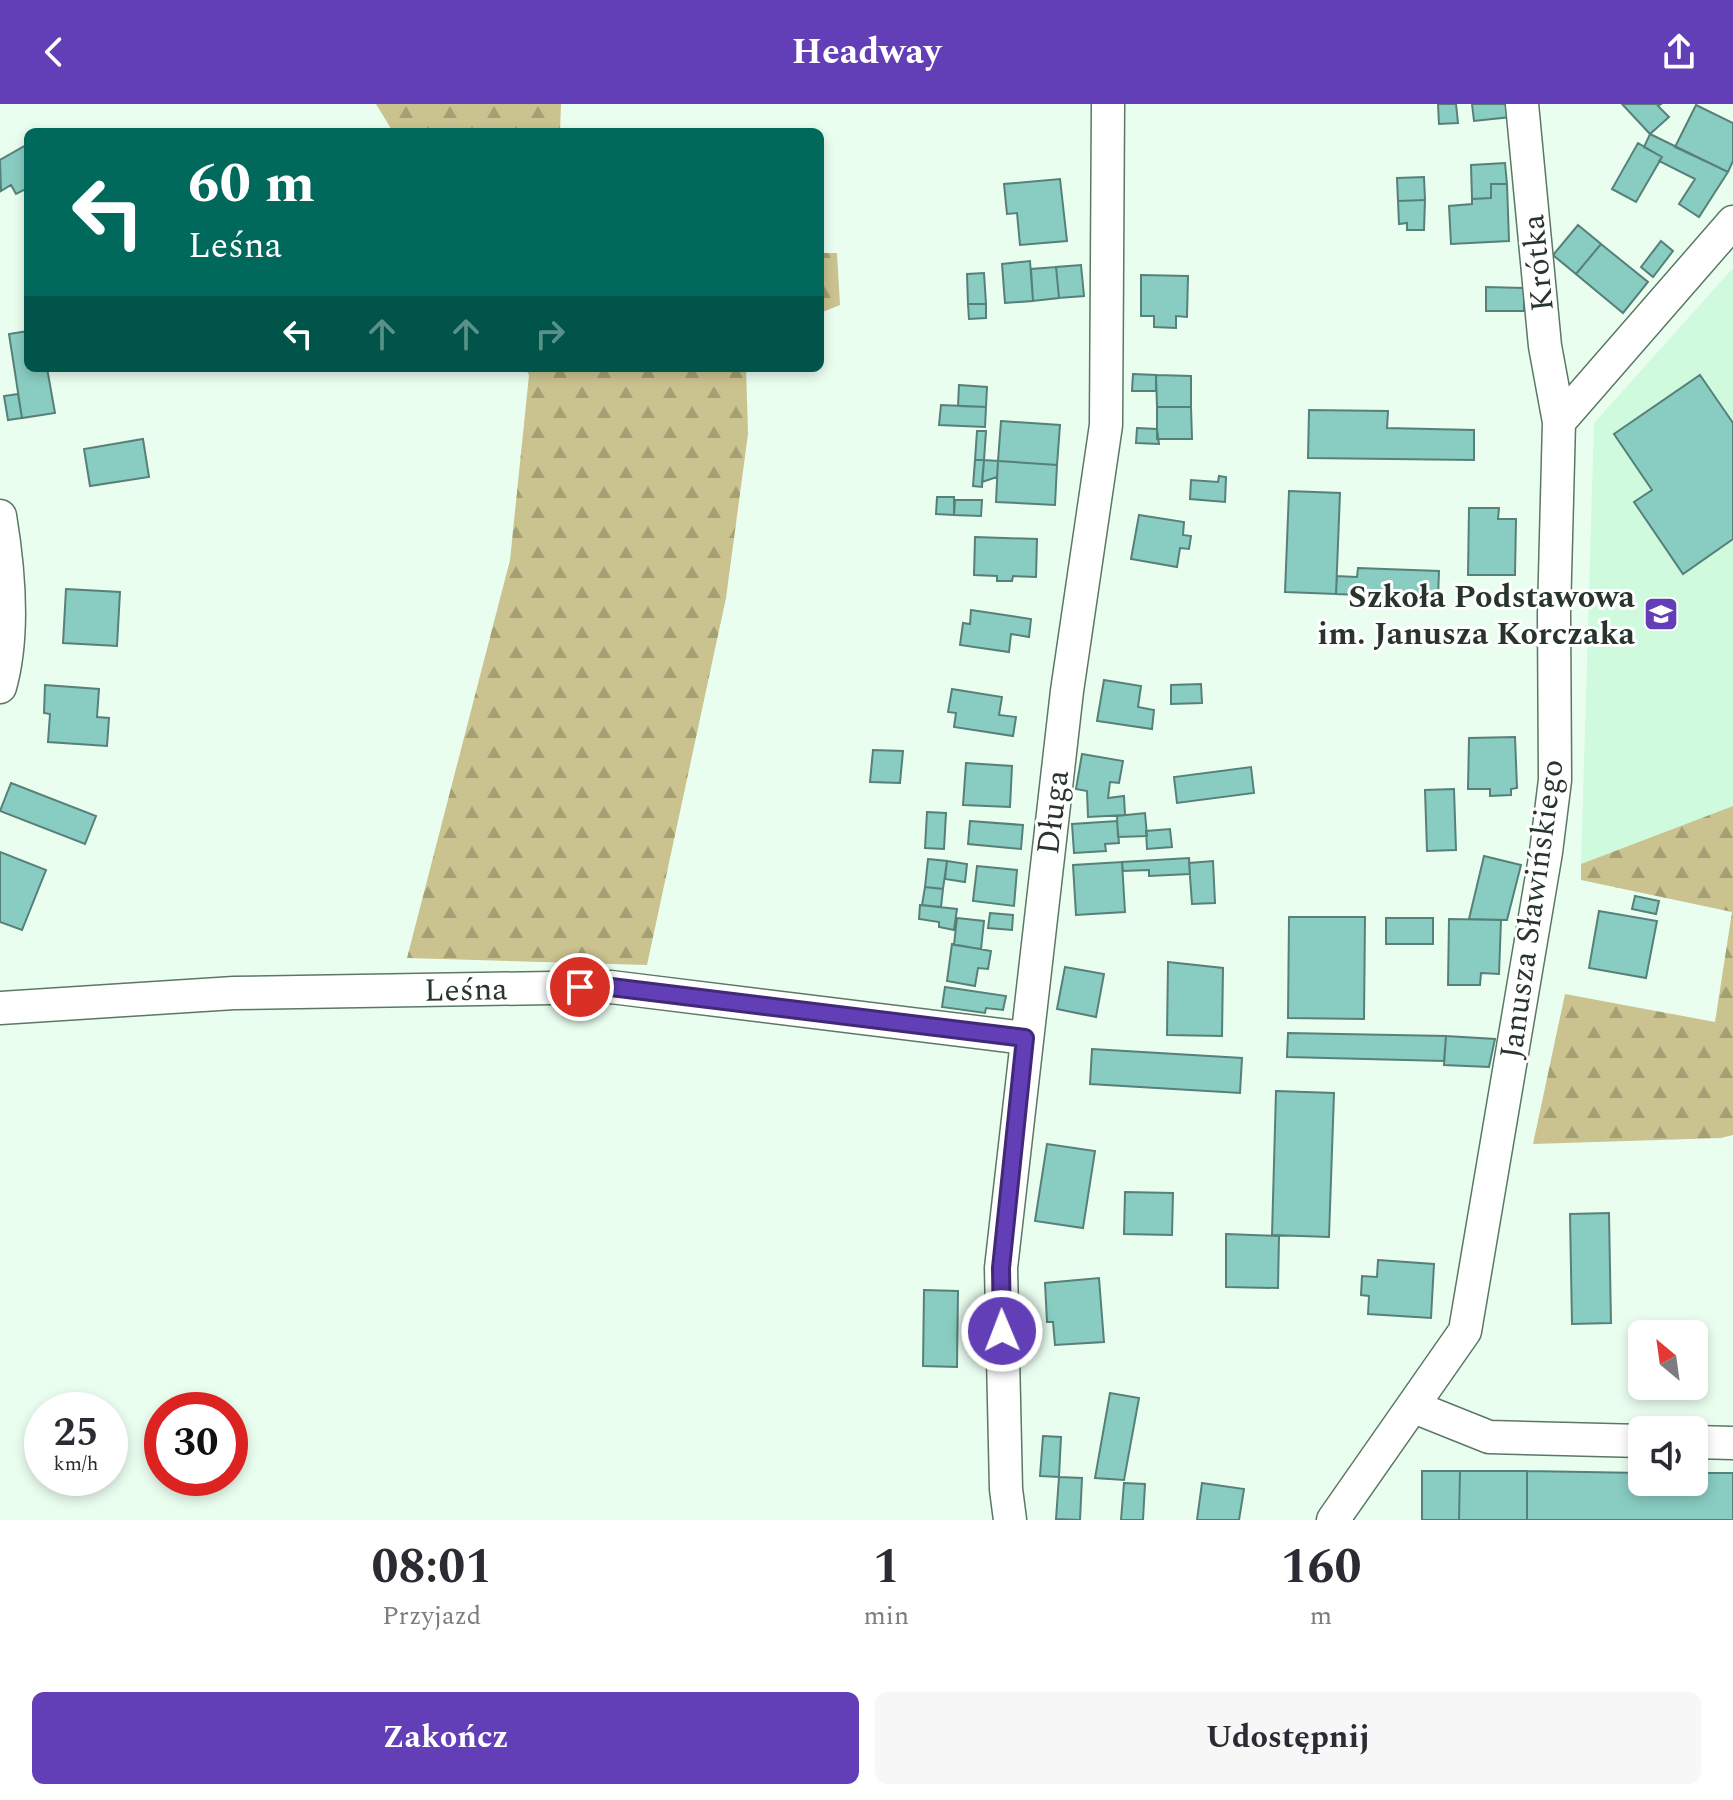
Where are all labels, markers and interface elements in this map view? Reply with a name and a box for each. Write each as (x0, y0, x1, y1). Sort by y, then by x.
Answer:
text: Headway (792, 25, 941, 80)
icon: back (32, 30, 76, 74)
icon: share (1657, 30, 1701, 74)
text: 60 m (188, 142, 315, 227)
icon: left (56, 160, 160, 264)
street label: Krótka (1509, 212, 1568, 314)
text: Leśna (188, 219, 282, 274)
icon: left (276, 312, 320, 356)
icon: ahead (360, 312, 404, 356)
icon: ahead (444, 312, 488, 356)
icon: right (528, 312, 572, 356)
place label: Szkoła Podstawowa im. Janusza Korczaka (1318, 573, 1636, 659)
school or university icon: Szkoła Podstawowa im. Janusza Korczaka (1642, 595, 1680, 633)
street label: Janusza Sławińskiego (1487, 756, 1578, 1062)
street label: Długa (1024, 767, 1083, 857)
pin (546, 953, 614, 1021)
street label: Leśna (424, 965, 509, 1016)
icon: arrive (558, 965, 602, 1009)
position arrow (960, 1289, 1044, 1373)
north arrow (1628, 1320, 1708, 1400)
map controls (1628, 1320, 1708, 1496)
speed limit sign: 30 (144, 1392, 248, 1496)
text: 25 (54, 1403, 98, 1464)
button: sound (1628, 1416, 1708, 1496)
text: km/h (54, 1449, 99, 1479)
text: 08:01 (372, 1531, 492, 1604)
text: 1 (873, 1531, 900, 1604)
text: 160 (1281, 1531, 1361, 1604)
text: Przyjazd (382, 1596, 481, 1636)
text: min (864, 1596, 909, 1636)
text: m (1310, 1596, 1332, 1636)
button: Zakończ (32, 1692, 859, 1784)
button: Udostępnij (875, 1692, 1701, 1784)

